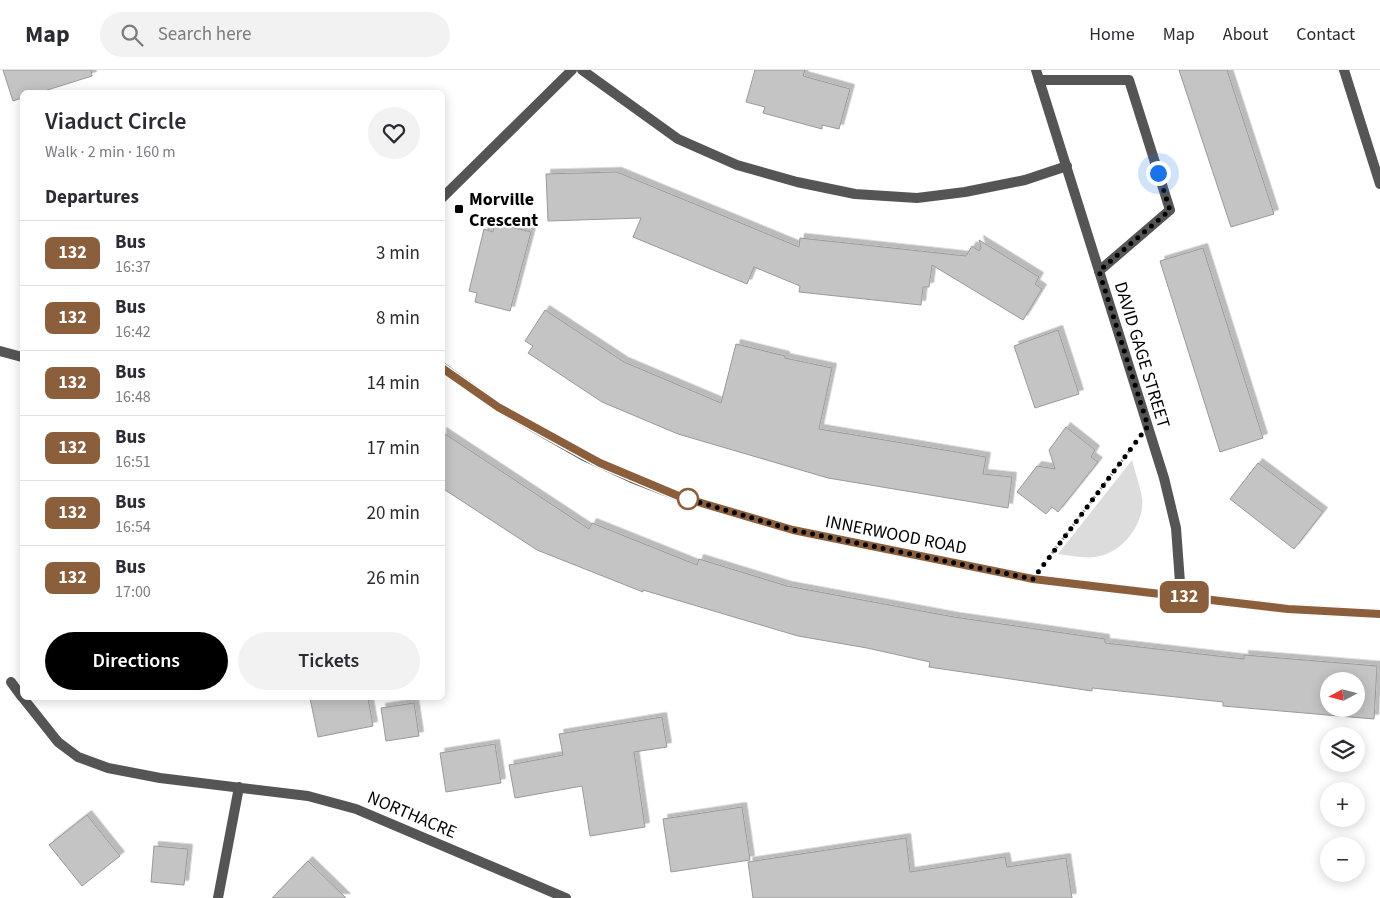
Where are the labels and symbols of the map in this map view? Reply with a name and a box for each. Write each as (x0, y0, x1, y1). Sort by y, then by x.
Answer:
your location (1146, 161, 1171, 186)
place label: Morville Crescent (469, 187, 538, 233)
marker: Morville Crescent (453, 203, 465, 215)
street label: DAVID GAGE STREET (1108, 279, 1176, 432)
unlabelled marker (677, 488, 699, 510)
street label: INNERWOOD ROAD (823, 509, 969, 561)
line badge: 132 (1155, 581, 1213, 613)
north arrow (1320, 672, 1365, 718)
street label: NORTHACRE (364, 785, 460, 845)

